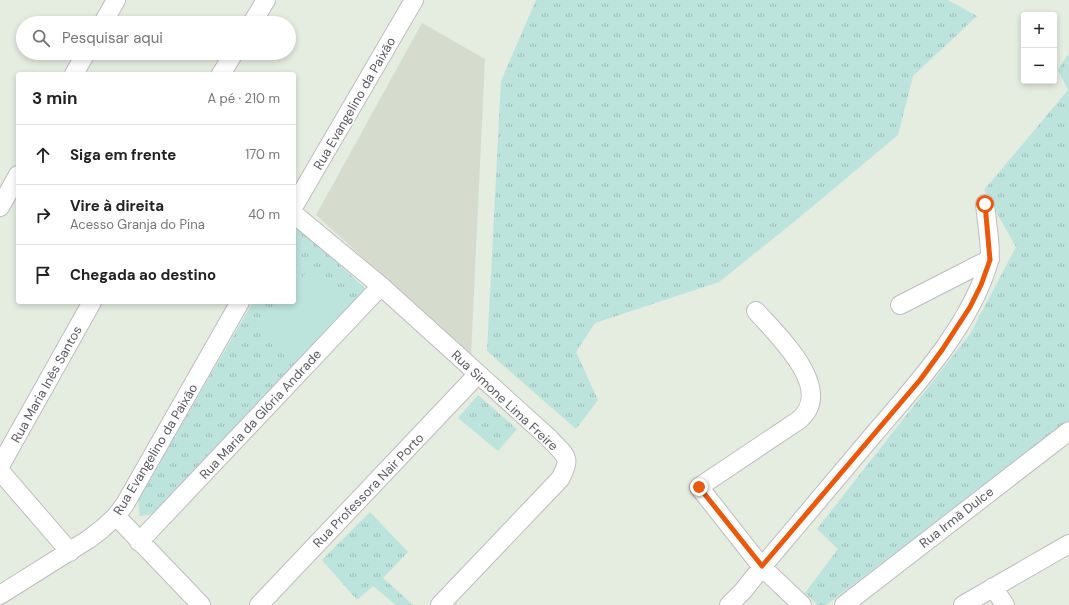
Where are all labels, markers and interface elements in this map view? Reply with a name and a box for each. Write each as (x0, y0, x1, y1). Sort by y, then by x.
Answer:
map controls (1021, 12, 1057, 84)
button: + (1021, 12, 1057, 48)
search box (16, 16, 296, 60)
icon: search (30, 27, 52, 49)
text: Pesquisar aqui (62, 28, 163, 48)
street label: Rua Evangelino da Paixão (309, 34, 400, 173)
button: − (1021, 48, 1057, 84)
text: 3 min (32, 87, 77, 109)
text: A pé · 210 m (207, 90, 280, 107)
icon: ahead (32, 144, 54, 166)
text: Siga em frente (70, 145, 176, 165)
text: 170 m (245, 146, 280, 163)
route start (976, 195, 994, 213)
text: Vire à direita (70, 196, 164, 216)
icon: right (32, 204, 54, 226)
text: 40 m (248, 206, 280, 223)
text: Acesso Granja do Pina (70, 216, 205, 233)
icon: arrive (32, 264, 54, 286)
text: Chegada ao destino (70, 265, 216, 285)
street label: Rua Maria Inês Santos (7, 323, 86, 446)
street label: Rua Maria da Glória Andrade (196, 346, 325, 483)
street label: Rua Simone Lima Freire (448, 346, 562, 454)
street label: Rua Evangelino da Paixão (109, 380, 202, 518)
street label: Rua Professora Nair Porto (309, 429, 428, 551)
route end (690, 478, 708, 496)
street label: Rua Irmã Dulce (916, 483, 997, 552)

